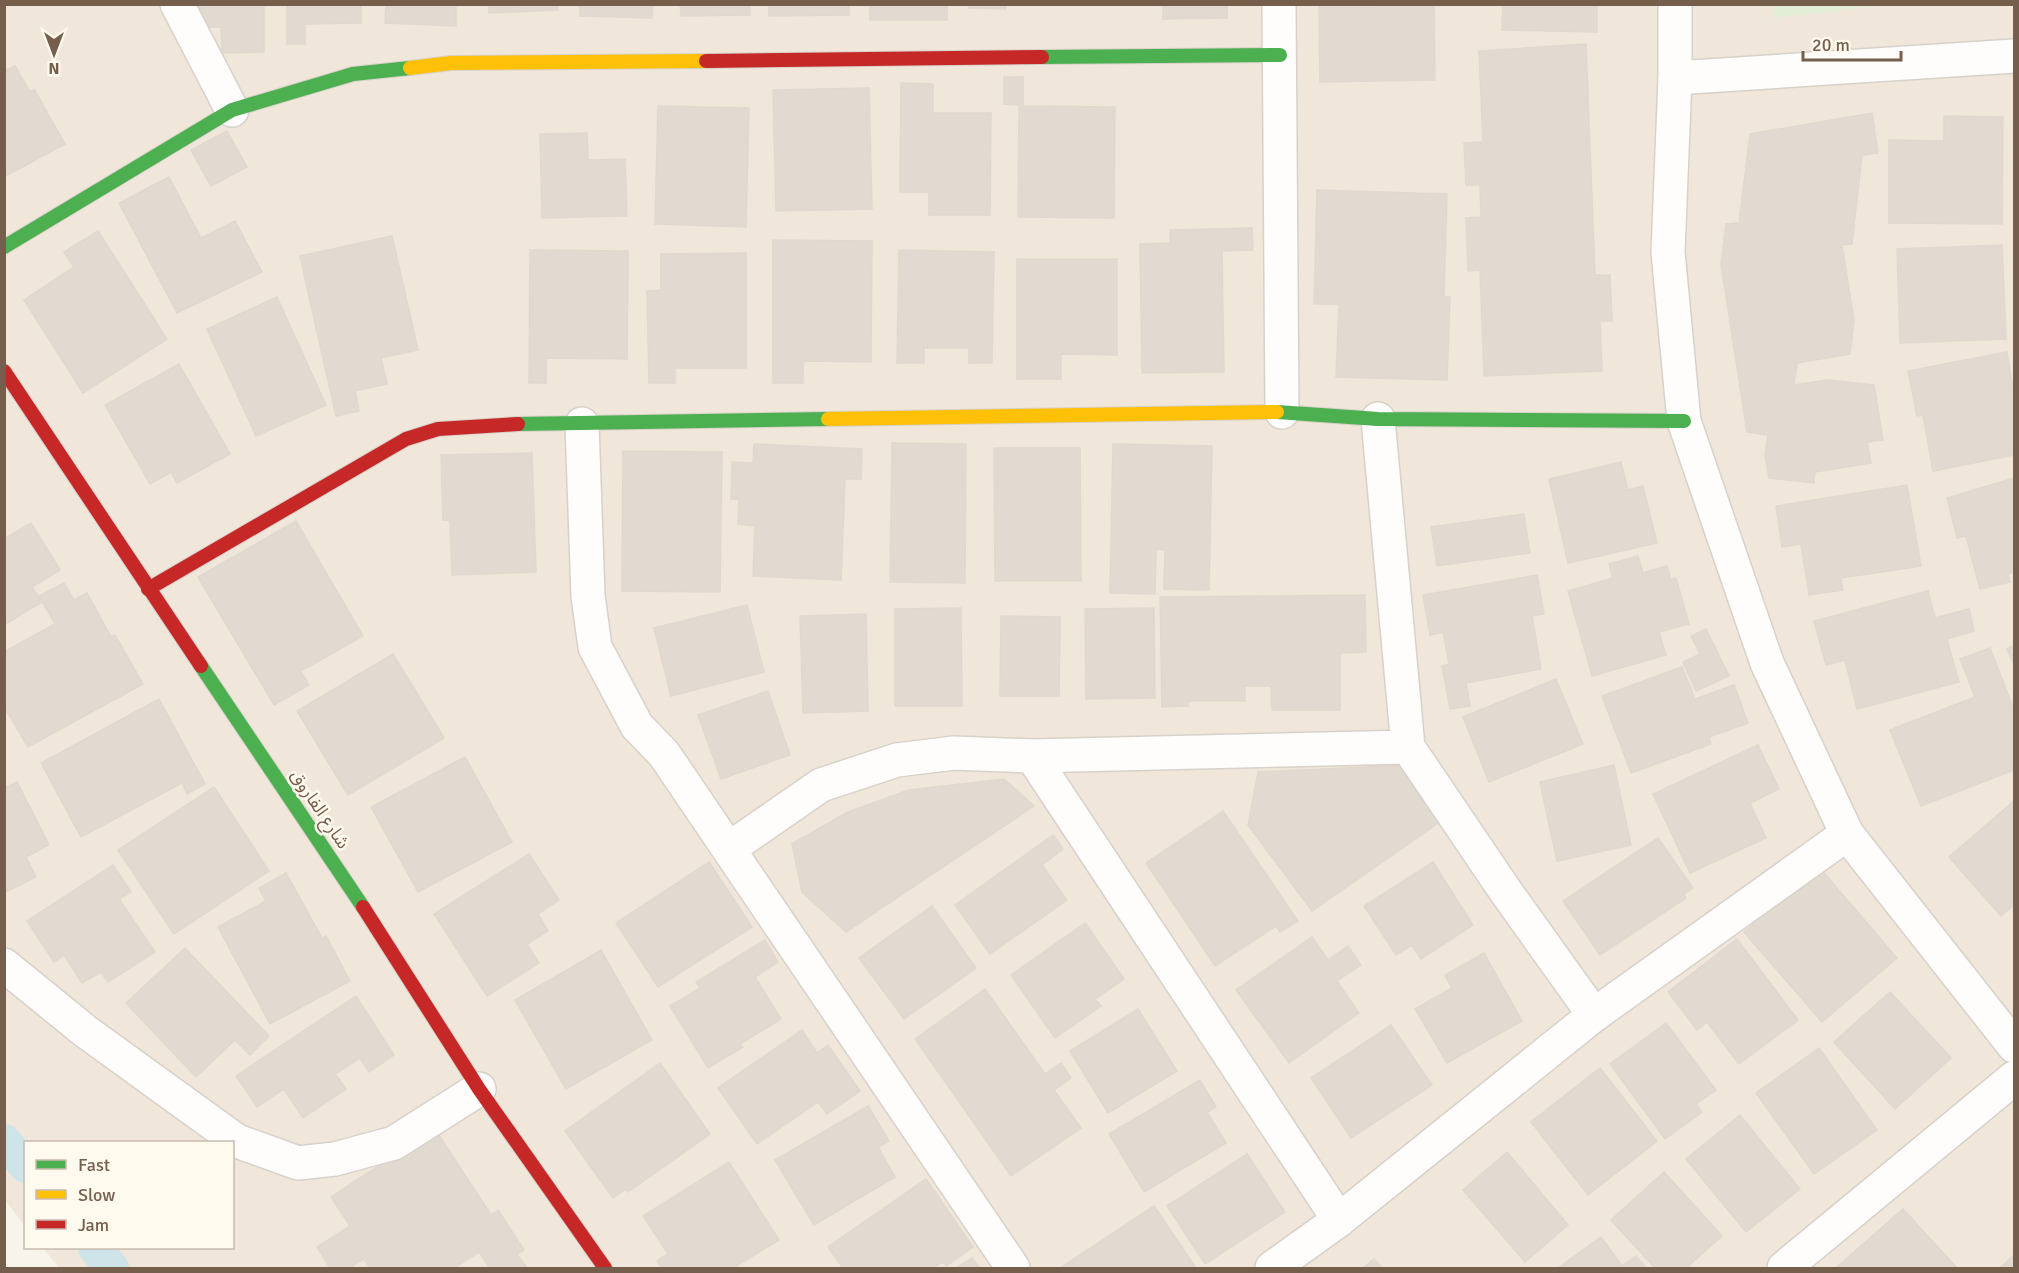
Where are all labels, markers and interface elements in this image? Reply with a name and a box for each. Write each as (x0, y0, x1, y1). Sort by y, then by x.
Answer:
north arrow (24, 24, 84, 84)
scale bar (1803, 24, 1900, 62)
text: 20 m (1812, 34, 1850, 56)
text: N (48, 58, 60, 78)
street label: شارع الفاروق (283, 765, 354, 854)
legend (24, 1141, 234, 1249)
text: Fast (78, 1154, 110, 1176)
text: Slow (78, 1184, 115, 1206)
text: Jam (78, 1214, 109, 1236)

